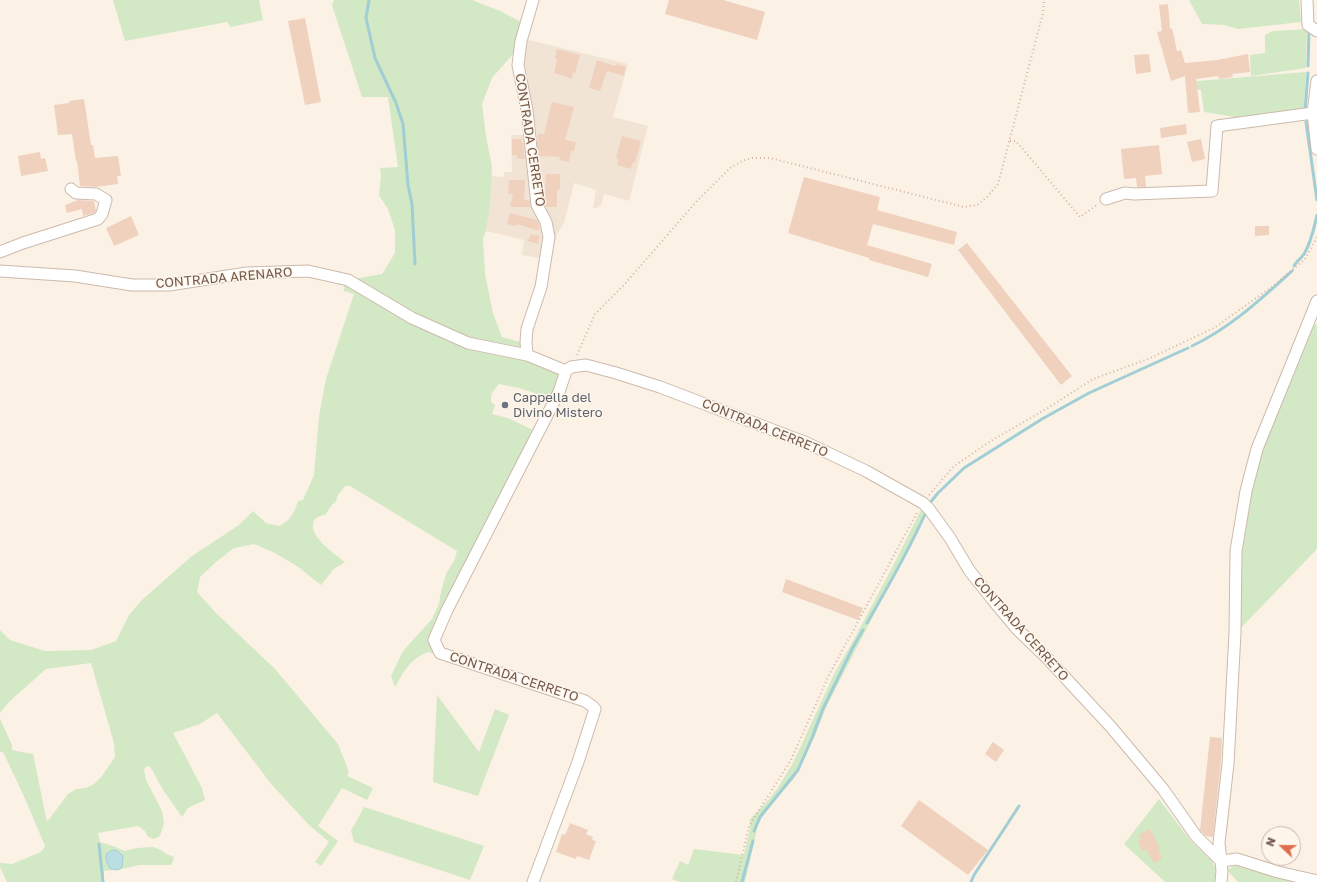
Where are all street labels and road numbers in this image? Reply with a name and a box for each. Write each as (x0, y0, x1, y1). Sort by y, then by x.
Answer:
street label: CONTRADA CERRETO (512, 72, 548, 208)
street label: CONTRADA ARENARO (155, 264, 293, 292)
street label: CONTRADA CERRETO (700, 396, 830, 460)
street label: CONTRADA CERRETO (970, 574, 1072, 684)
street label: CONTRADA CERRETO (448, 649, 580, 705)

